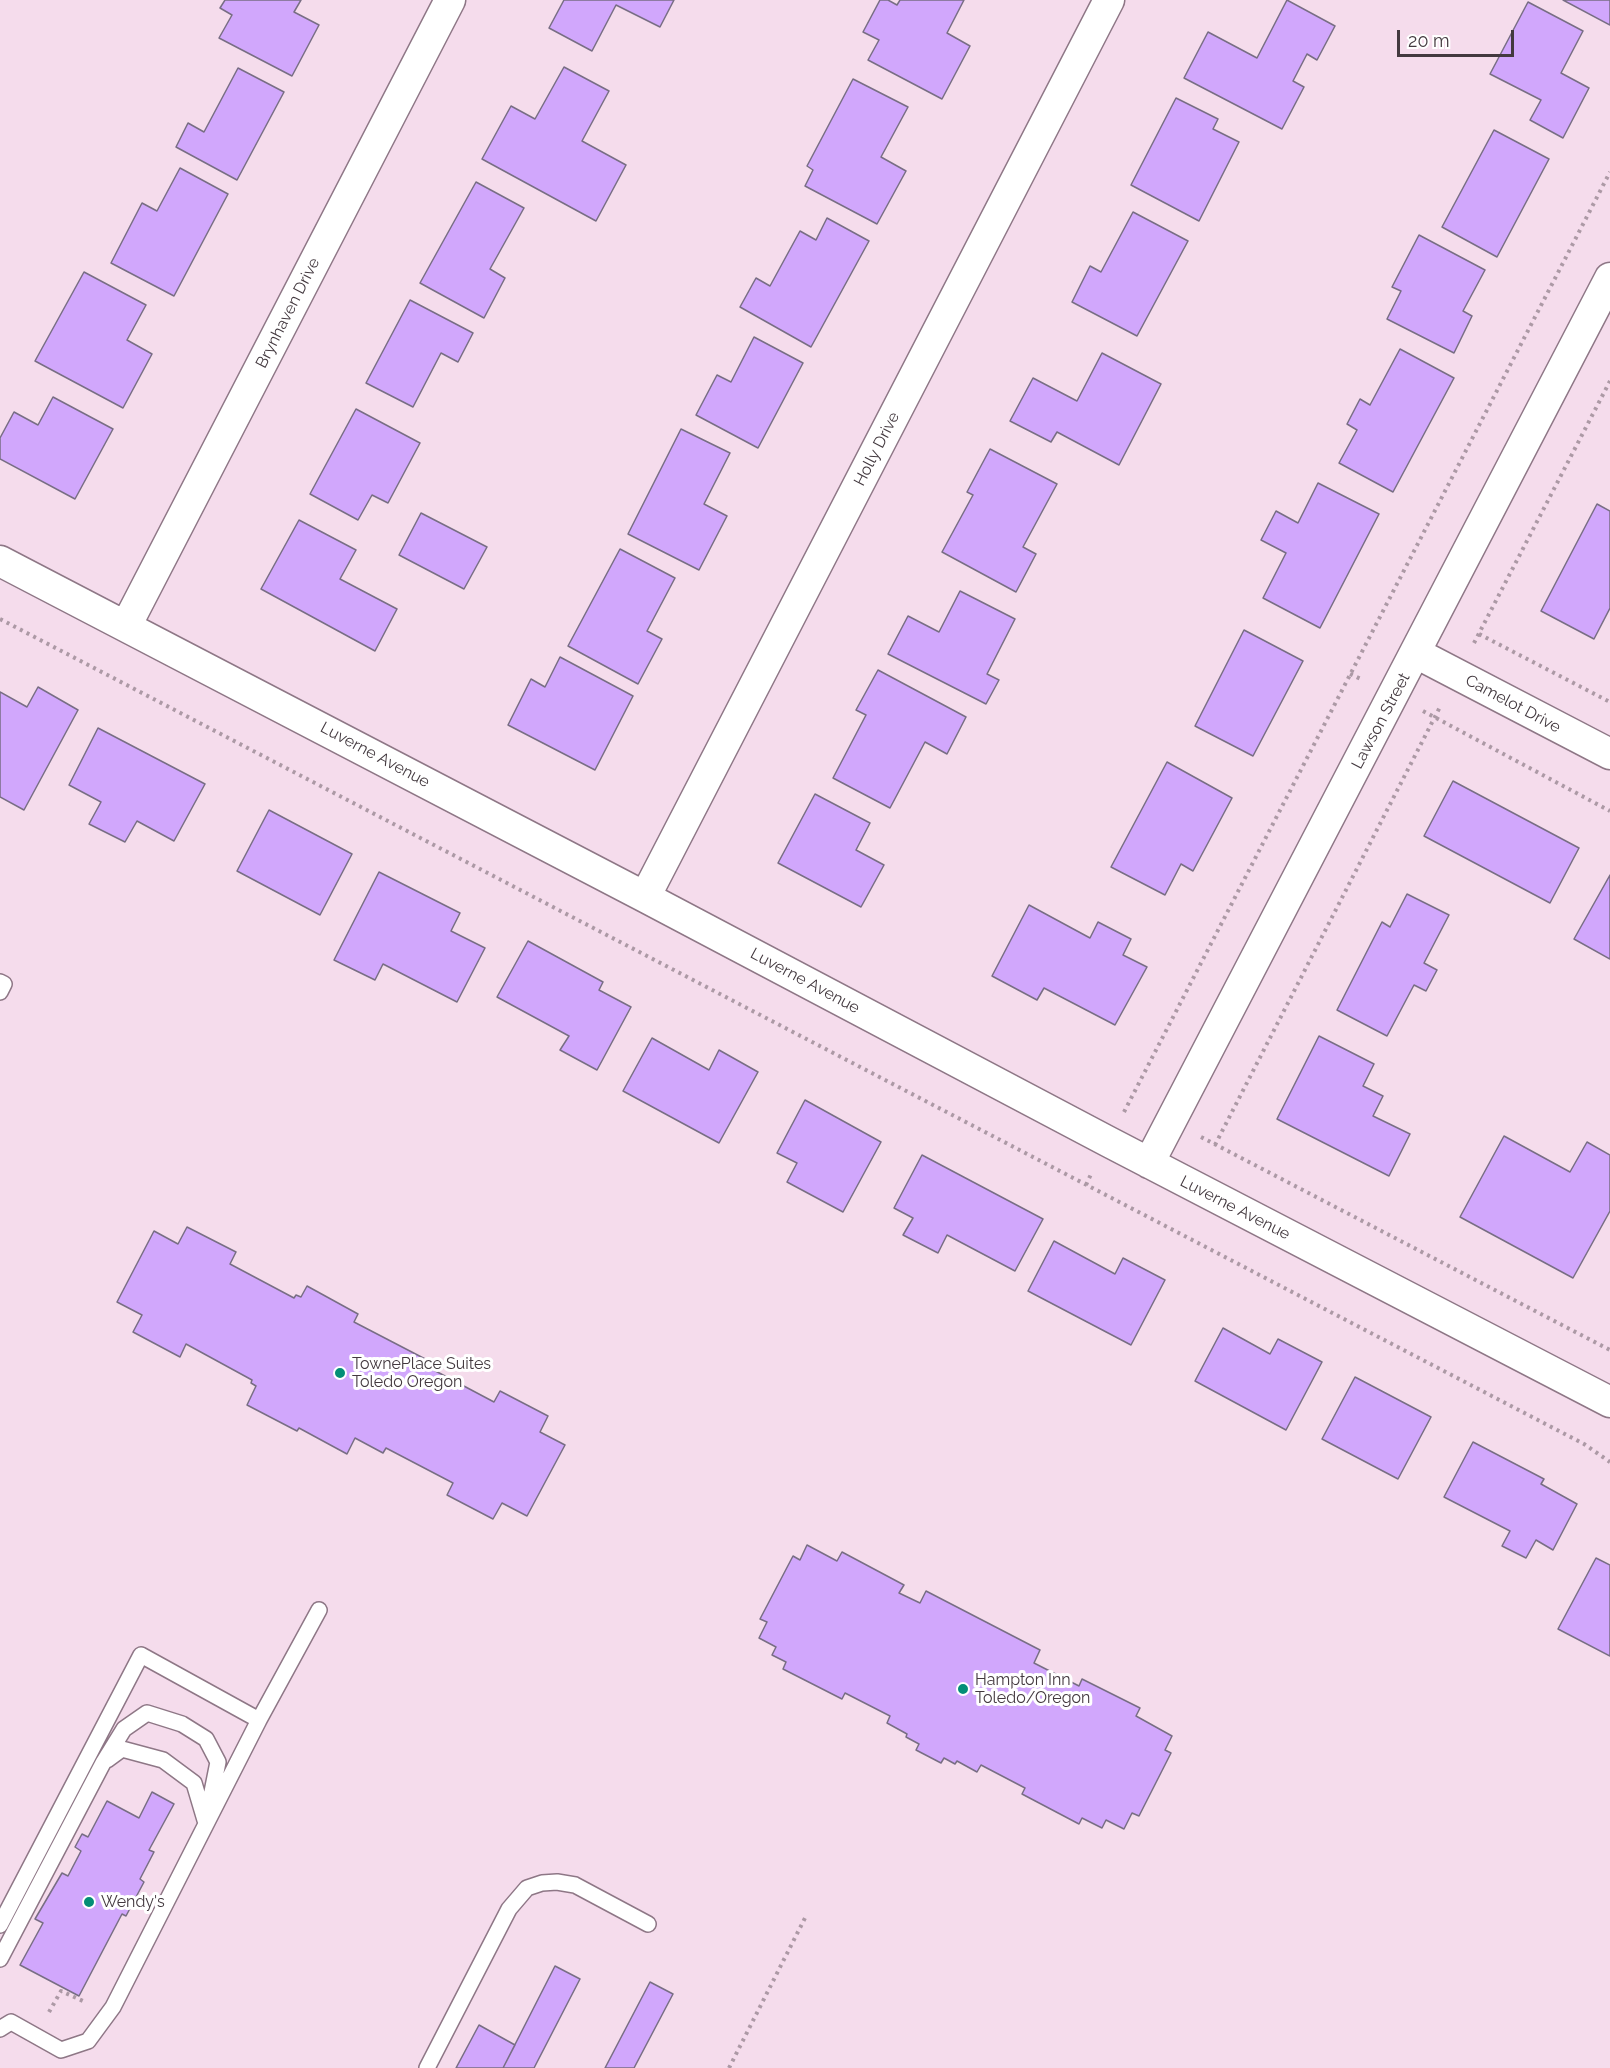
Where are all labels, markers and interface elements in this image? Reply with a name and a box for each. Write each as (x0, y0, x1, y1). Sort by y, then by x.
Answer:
scale bar (1400, 18, 1517, 56)
text: 20 m (1408, 30, 1450, 51)
street label: Brynhaven Drive (252, 255, 324, 371)
street label: Holly Drive (850, 409, 904, 489)
street label: Lawson Street (1348, 670, 1414, 772)
street label: Camelot Drive (1462, 671, 1564, 737)
street label: Luverne Avenue (317, 718, 433, 792)
street label: Luverne Avenue (747, 944, 863, 1018)
street label: Luverne Avenue (1177, 1172, 1293, 1244)
place label: TownePlace Suites Toledo Oregon (352, 1354, 491, 1392)
marker: TownePlace Suites Toledo Oregon (333, 1366, 347, 1380)
place label: Hampton Inn Toledo/Oregon (975, 1670, 1090, 1708)
marker: Hampton Inn Toledo/Oregon (956, 1682, 970, 1696)
place label: Wendy's (101, 1892, 165, 1912)
marker: Wendy's (82, 1895, 96, 1909)

